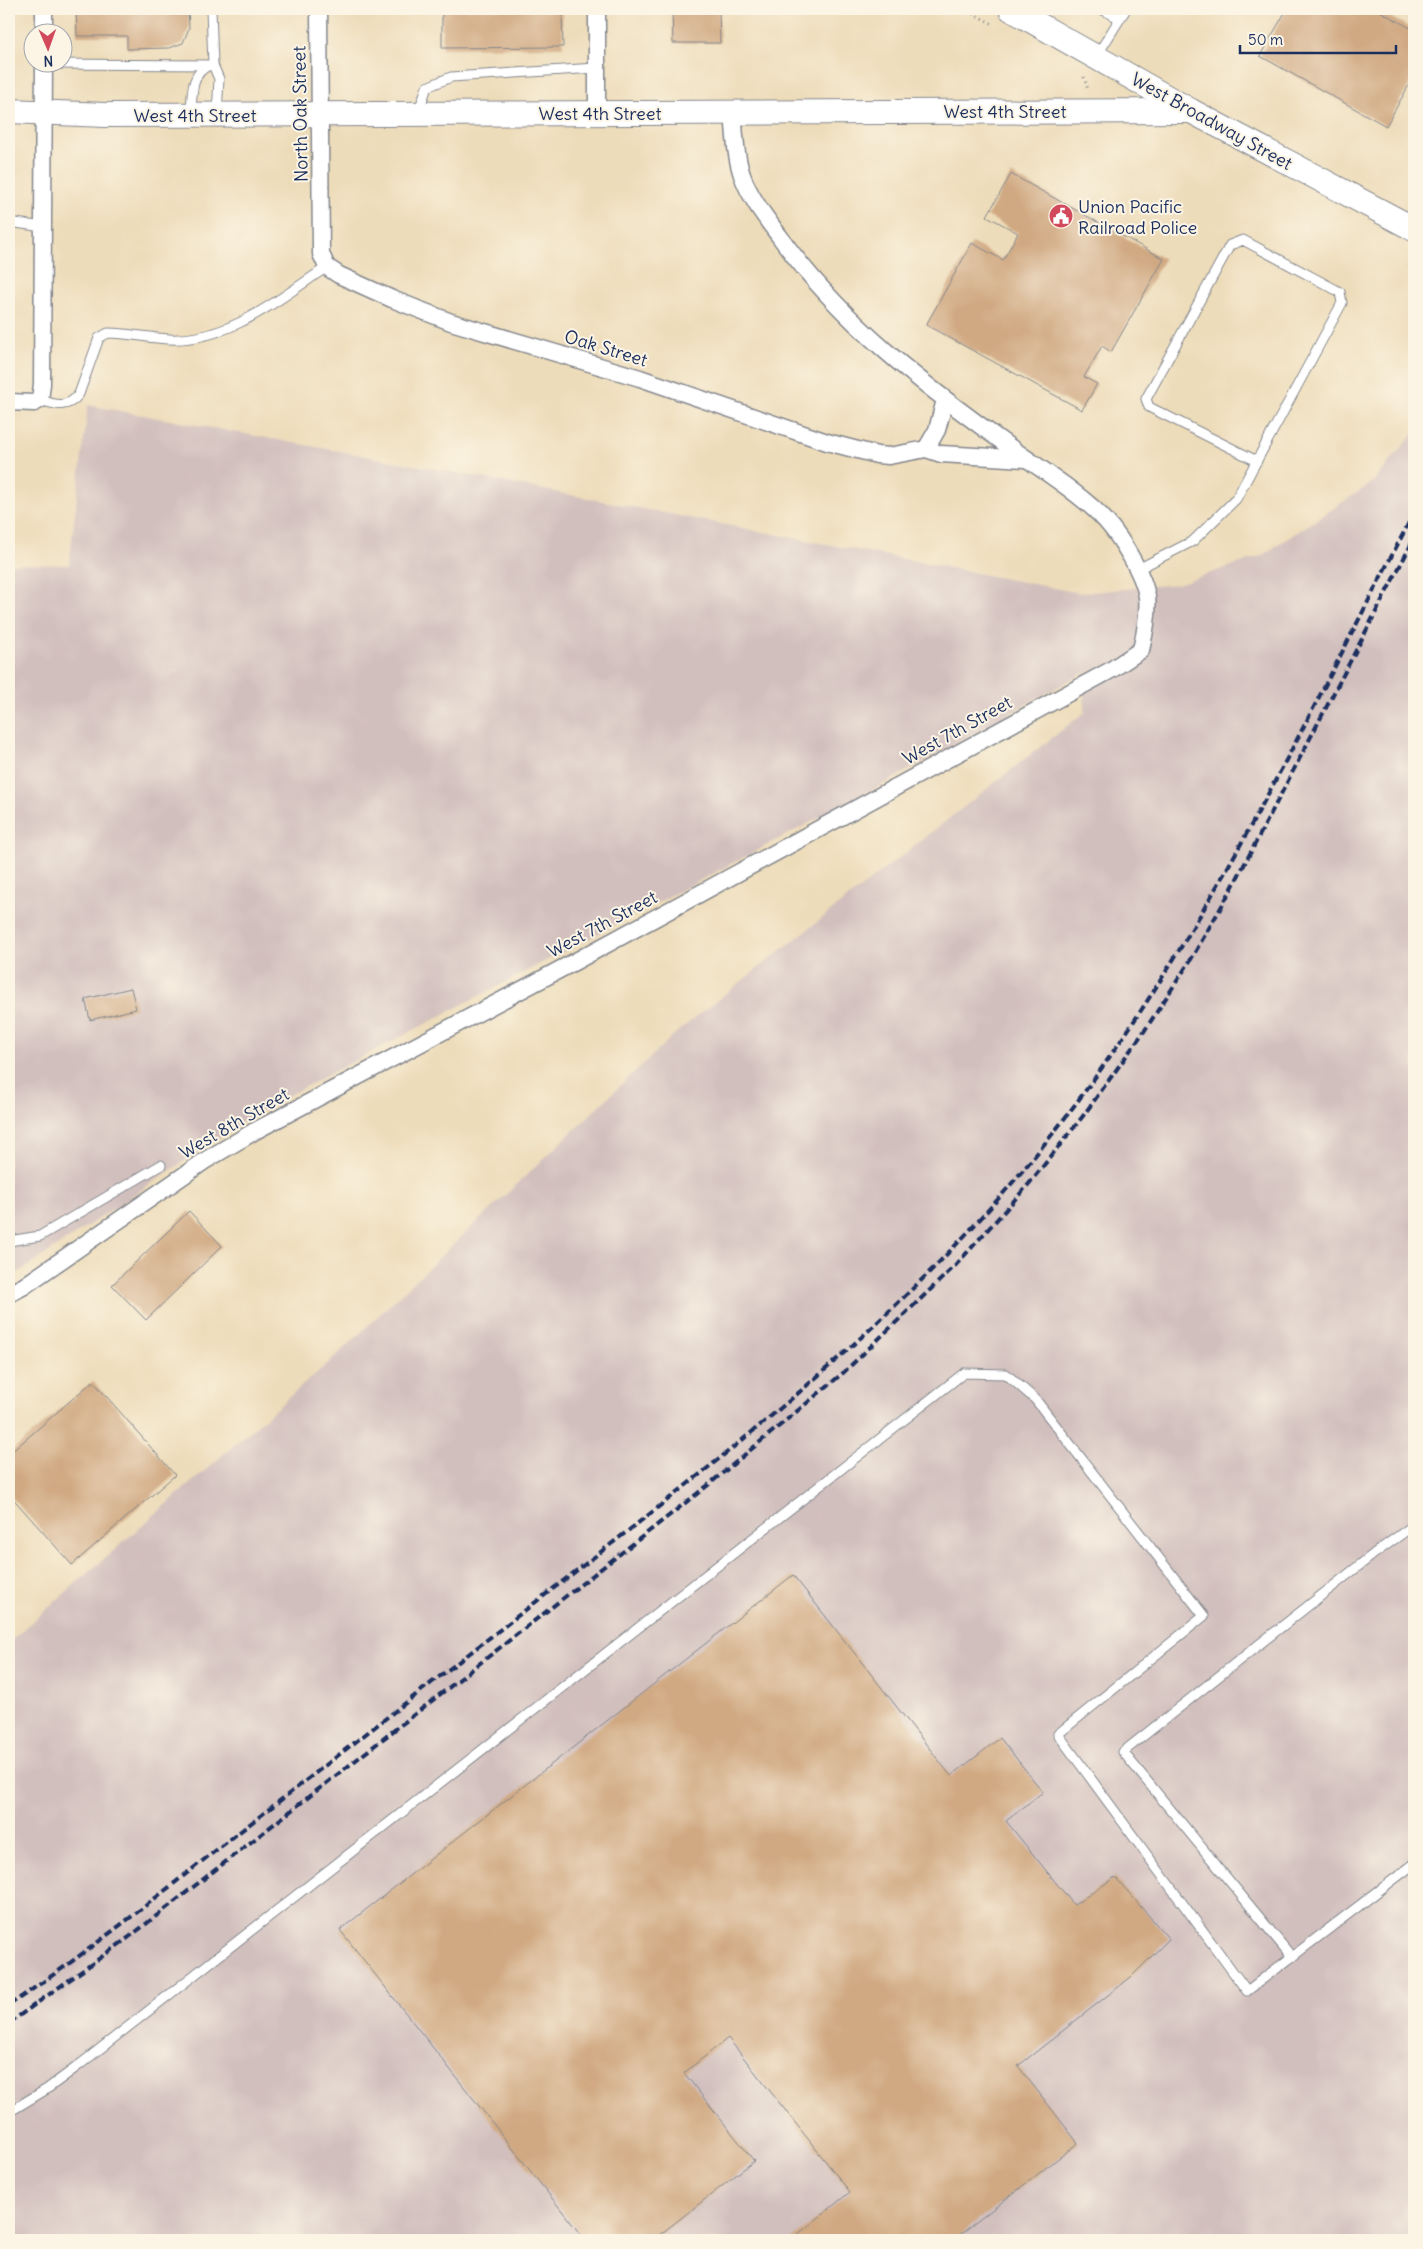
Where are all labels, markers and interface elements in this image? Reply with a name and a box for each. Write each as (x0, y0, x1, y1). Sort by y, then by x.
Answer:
north arrow (22, 22, 72, 72)
scale bar (1240, 22, 1397, 54)
text: 50 m (1248, 30, 1283, 49)
street label: North Oak Street (287, 46, 313, 182)
text: N (43, 52, 54, 70)
street label: West Broadway Street (1127, 67, 1297, 175)
street label: West 4th Street (943, 100, 1067, 123)
street label: West 4th Street (538, 102, 662, 125)
street label: West 4th Street (133, 104, 257, 127)
place label: Union Pacific Railroad Police (1078, 195, 1197, 239)
public building icon: Union Pacific Railroad Police (1048, 203, 1074, 229)
street label: Oak Street (562, 324, 650, 372)
street label: West 7th Street (898, 690, 1016, 770)
street label: West 7th Street (543, 885, 661, 963)
street label: West 8th Street (175, 1082, 293, 1164)

